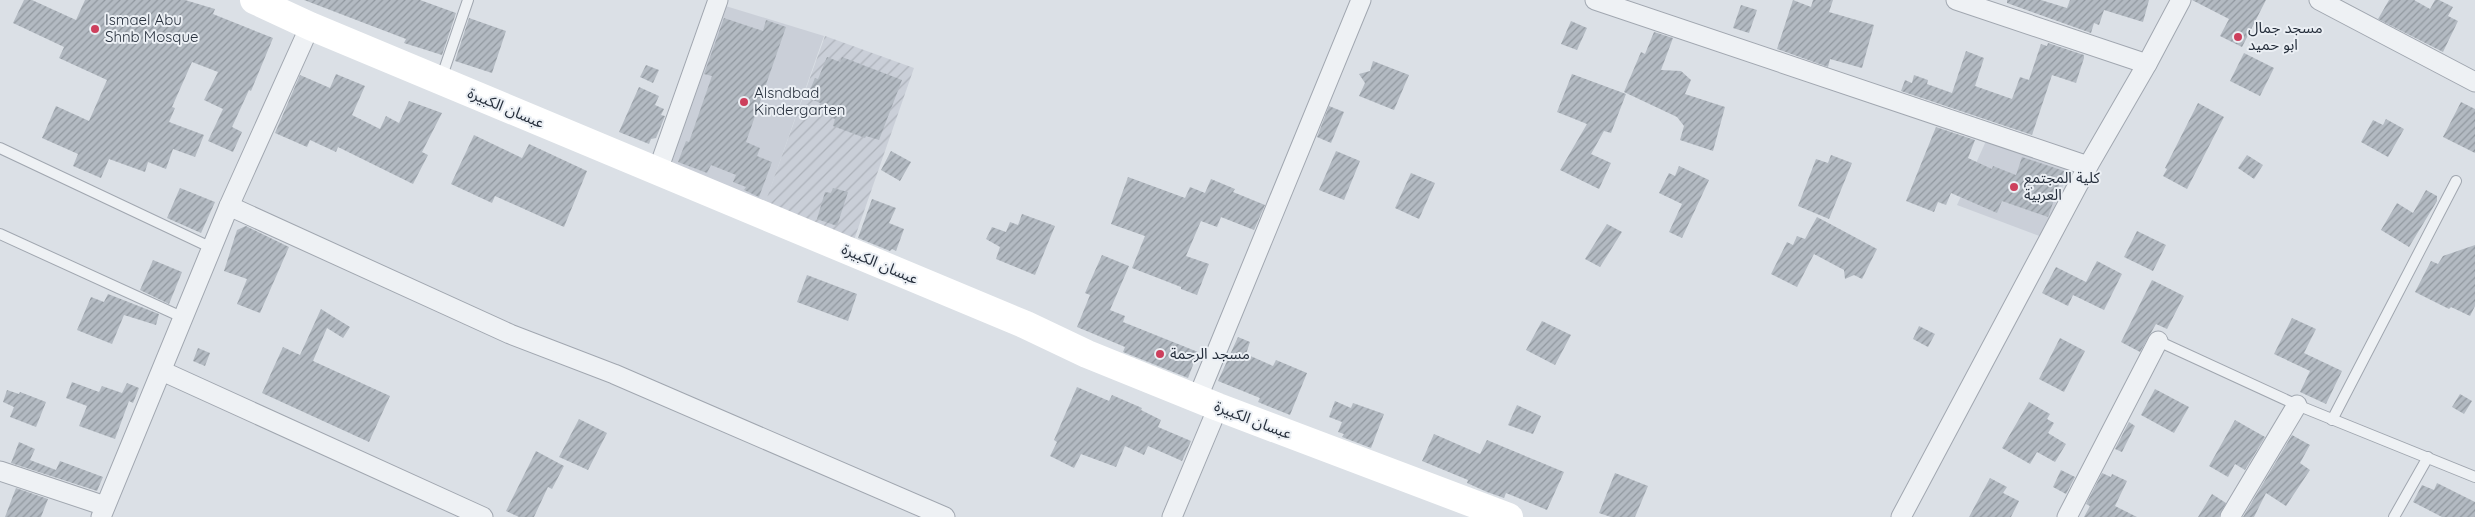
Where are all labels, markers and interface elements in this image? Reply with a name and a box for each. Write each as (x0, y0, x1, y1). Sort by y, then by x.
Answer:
place label: Ismael Abu Shnb Mosque (105, 10, 198, 46)
place label: مسجد جمال ابو حميد (2248, 18, 2323, 54)
marker: Ismael Abu Shnb Mosque (89, 23, 101, 35)
marker: مسجد جمال ابو حميد (2232, 31, 2244, 43)
street label: عبسان الكبيرة (465, 83, 548, 132)
place label: Alsndbad Kindergarten (754, 83, 845, 119)
marker: Alsndbad Kindergarten (738, 96, 750, 108)
place label: كلية المجتمع العربية (2024, 168, 2100, 204)
marker: كلية المجتمع العربية (2008, 181, 2020, 193)
street label: عبسان الكبيرة (839, 239, 922, 288)
place label: مسجد الرحمة (1170, 344, 1250, 363)
marker: مسجد الرحمة (1154, 348, 1166, 360)
street label: عبسان الكبيرة (1212, 396, 1295, 443)

